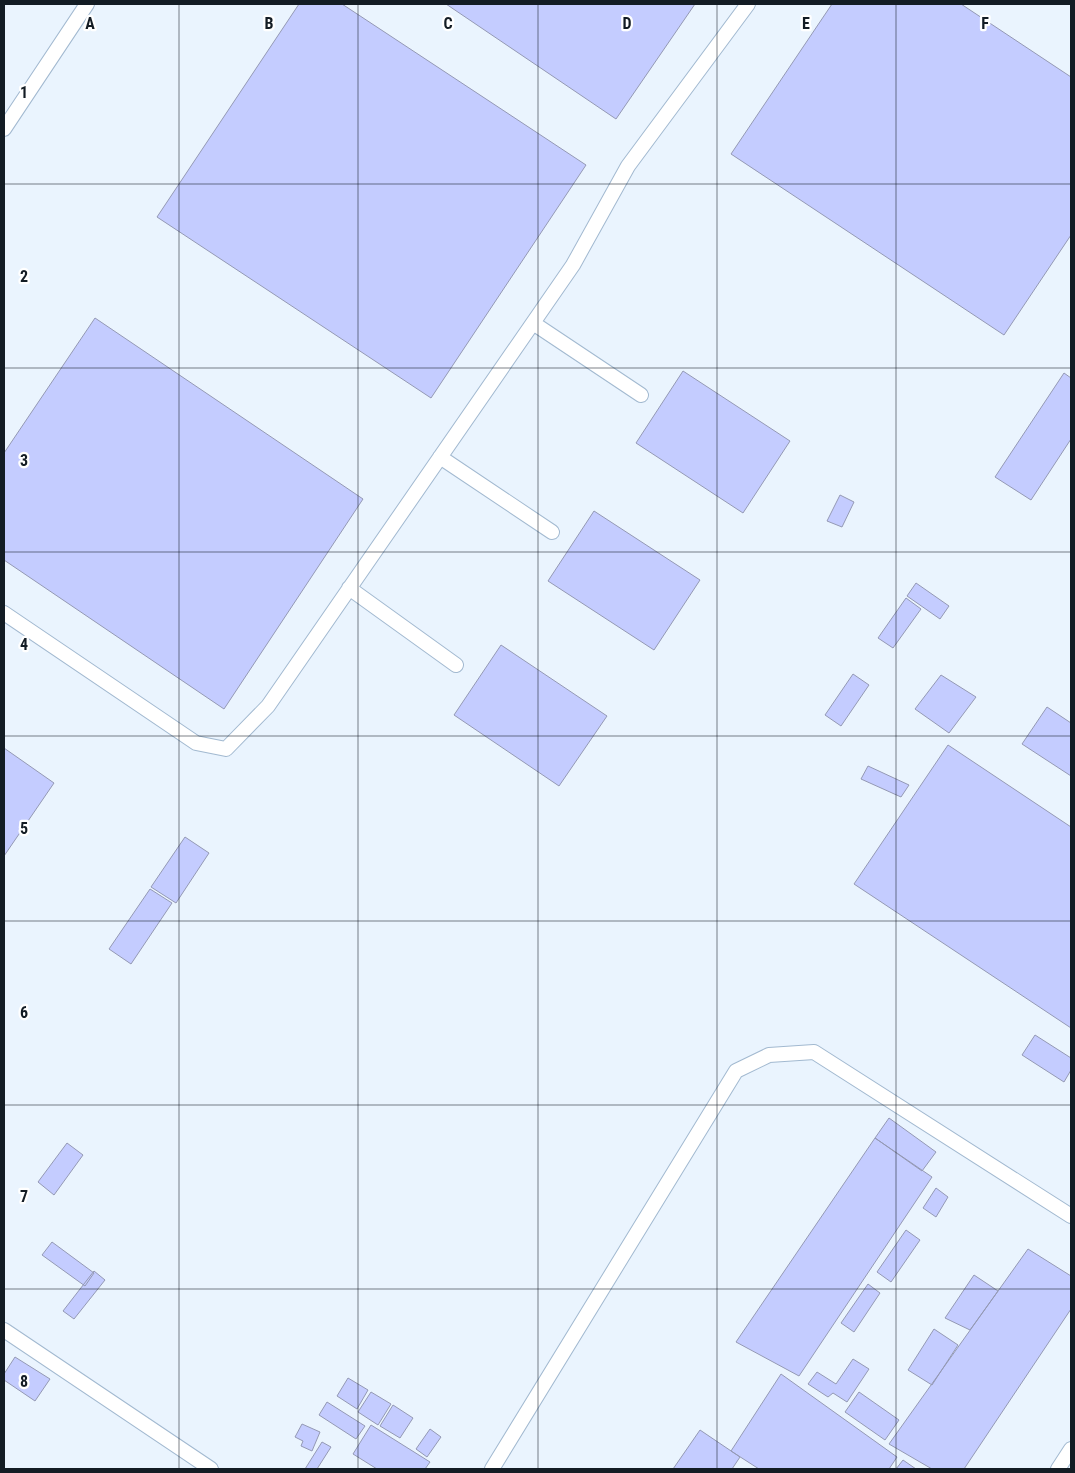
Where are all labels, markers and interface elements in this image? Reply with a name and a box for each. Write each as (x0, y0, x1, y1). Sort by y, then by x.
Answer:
text: A (85, 14, 95, 33)
text: B (265, 14, 274, 33)
text: C (443, 14, 453, 33)
text: D (622, 14, 632, 33)
text: E (802, 14, 810, 33)
text: F (981, 14, 989, 33)
text: 1 (20, 83, 28, 102)
text: 2 (20, 267, 28, 286)
text: 3 (20, 451, 28, 470)
text: 4 (20, 635, 28, 654)
text: 5 (20, 819, 28, 838)
text: 6 (20, 1003, 28, 1022)
text: 7 (20, 1187, 28, 1206)
text: 8 (20, 1372, 28, 1391)

